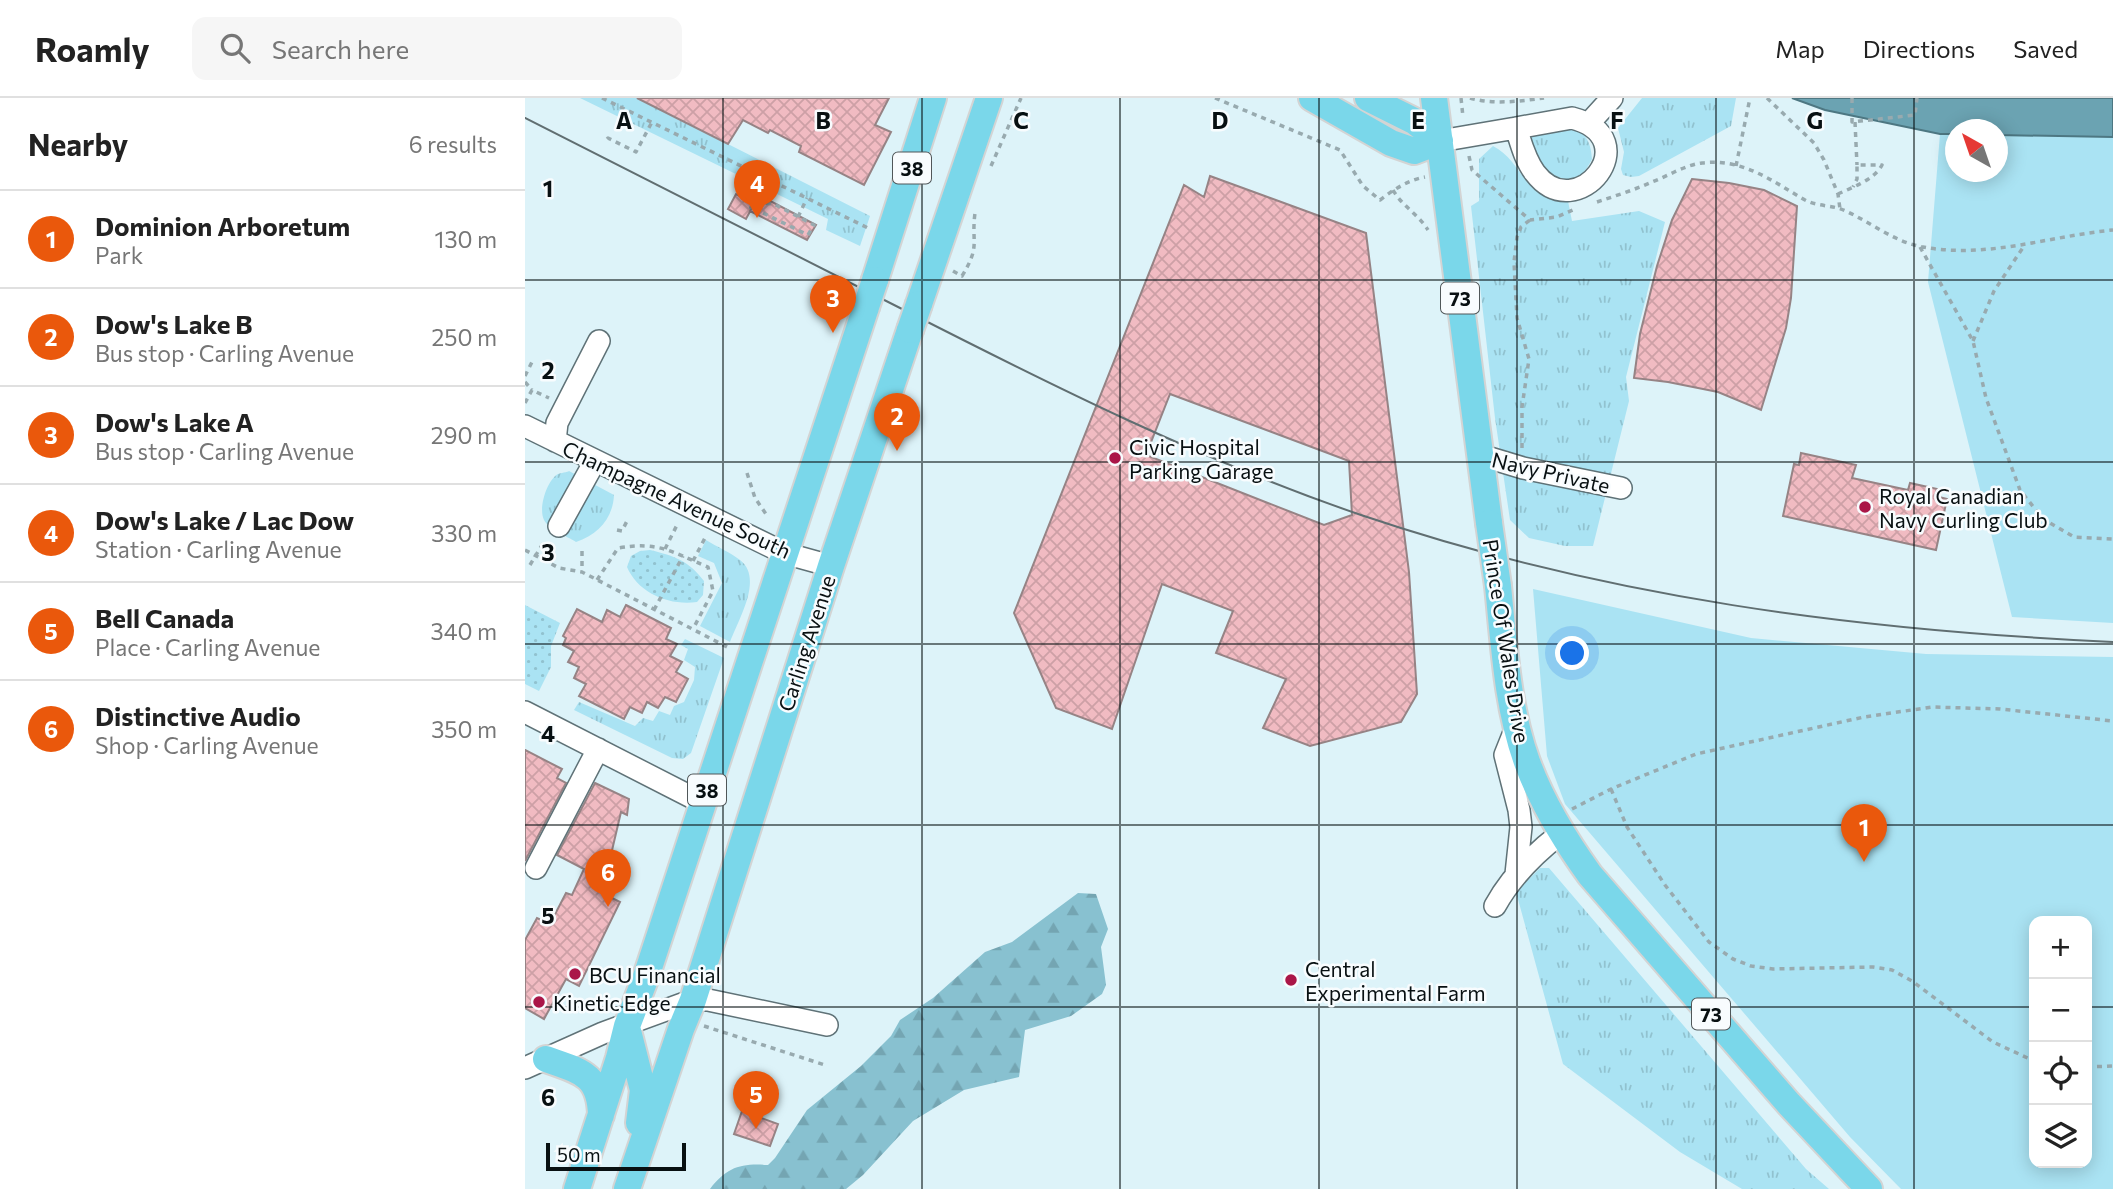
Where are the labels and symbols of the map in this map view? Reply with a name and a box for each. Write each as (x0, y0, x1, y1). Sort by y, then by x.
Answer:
text: A (616, 106, 633, 134)
text: B (815, 106, 831, 134)
text: C (1013, 106, 1029, 134)
text: D (1212, 106, 1229, 134)
text: E (1411, 106, 1425, 134)
text: F (1610, 106, 1624, 134)
text: G (1807, 106, 1823, 134)
north arrow (1945, 119, 2008, 182)
road number: 38 (893, 152, 931, 184)
pin: 4 (734, 160, 780, 218)
text: 1 (543, 174, 553, 202)
pin: 3 (810, 275, 856, 333)
road number: 73 (1441, 282, 1479, 314)
text: 2 (541, 356, 555, 384)
pin: 2 (874, 393, 920, 451)
place label: Civic Hospital Parking Garage (1129, 434, 1274, 483)
street label: Champagne Avenue South (559, 435, 795, 563)
street label: Navy Private (1490, 446, 1612, 498)
marker: Civic Hospital Parking Garage (1107, 450, 1123, 466)
place label: Royal Canadian Navy Curling Club (1879, 483, 2048, 532)
marker: Royal Canadian Navy Curling Club (1857, 499, 1873, 515)
street label: Prince Of Wales Drive (1479, 537, 1535, 745)
text: 3 (541, 538, 555, 566)
street label: Carling Avenue (772, 572, 840, 714)
your location (1555, 636, 1589, 670)
text: 4 (541, 719, 555, 747)
road number: 38 (688, 775, 726, 806)
pin: 1 (1841, 804, 1887, 862)
pin: 6 (585, 849, 631, 907)
text: 5 (541, 901, 555, 929)
place label: Central Experimental Farm (1305, 956, 1486, 1005)
place label: BCU Financial (589, 962, 721, 987)
marker: BCU Financial (567, 966, 583, 982)
marker: Central Experimental Farm (1283, 972, 1299, 988)
place label: Kinetic Edge (553, 990, 671, 1015)
marker: Kinetic Edge (531, 994, 547, 1010)
road number: 73 (1692, 998, 1730, 1030)
pin: 5 (733, 1071, 779, 1129)
text: 6 (541, 1083, 555, 1111)
scale bar (546, 1140, 686, 1172)

